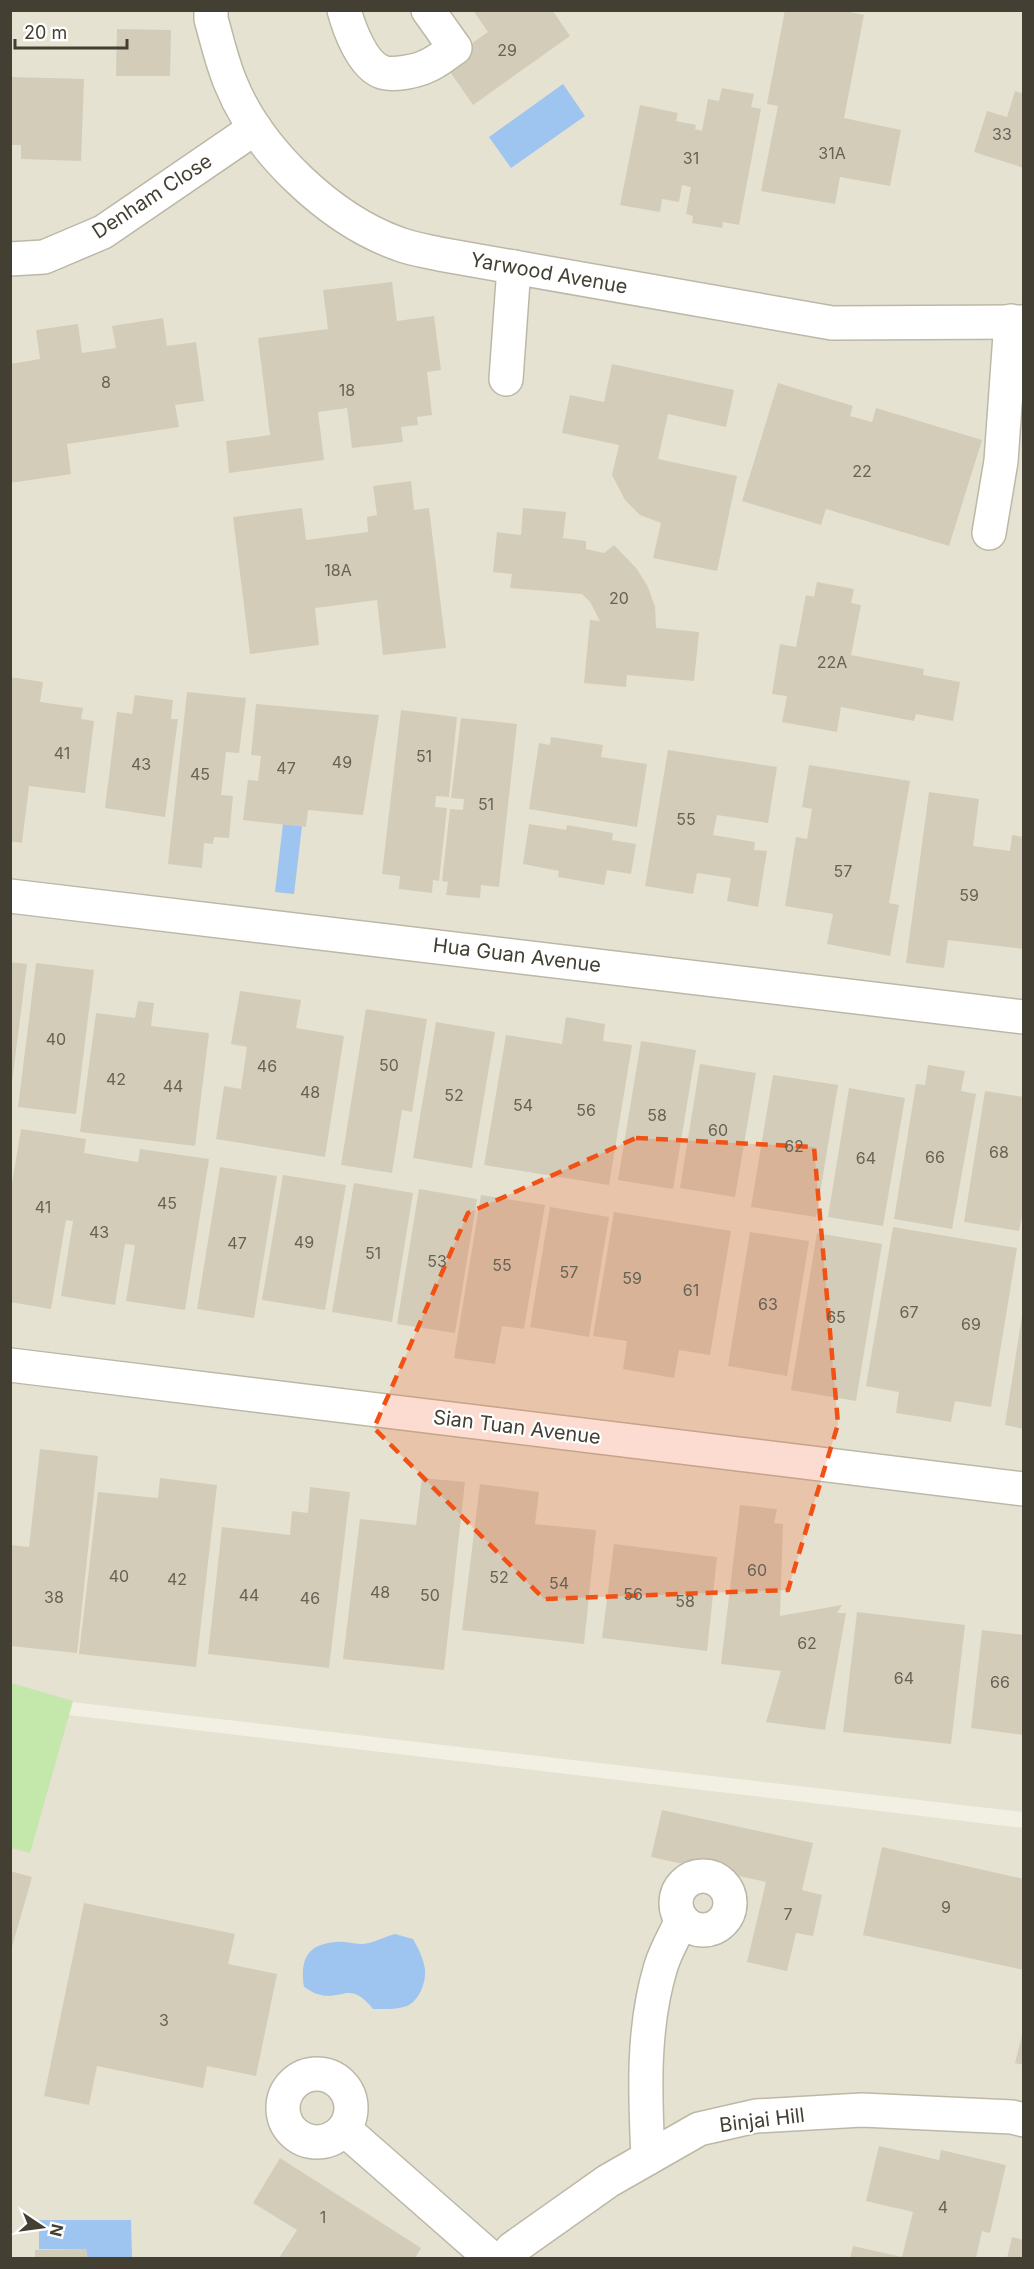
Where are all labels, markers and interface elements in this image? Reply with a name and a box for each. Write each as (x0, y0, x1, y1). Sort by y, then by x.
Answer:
scale bar (15, 12, 128, 50)
text: 20 m (24, 22, 67, 43)
house number: 29 (497, 40, 517, 60)
house number: 33 (992, 124, 1012, 144)
house number: 31A (818, 143, 846, 163)
street label: Denham Close (88, 148, 216, 244)
house number: 31 (683, 148, 699, 168)
street label: Yarwood Avenue (469, 247, 629, 299)
house number: 8 (101, 372, 111, 392)
house number: 18 (339, 380, 355, 400)
house number: 22 (852, 461, 872, 481)
house number: 18A (324, 560, 352, 580)
house number: 20 (609, 588, 629, 608)
house number: 22A (817, 652, 847, 672)
house number: 41 (54, 743, 70, 763)
house number: 51 (416, 746, 432, 766)
house number: 49 (332, 752, 352, 772)
house number: 43 (131, 754, 151, 774)
house number: 47 (276, 758, 296, 778)
house number: 45 (190, 764, 210, 784)
house number: 51 (478, 794, 494, 814)
house number: 55 (676, 809, 696, 829)
house number: 57 (834, 861, 852, 881)
house number: 59 (959, 885, 979, 905)
street label: Hua Guan Avenue (432, 933, 602, 977)
house number: 40 (46, 1029, 66, 1049)
house number: 50 (379, 1055, 399, 1075)
house number: 46 (257, 1056, 277, 1076)
house number: 42 (106, 1069, 126, 1089)
house number: 44 (163, 1076, 183, 1096)
house number: 48 (300, 1082, 320, 1102)
house number: 52 (444, 1085, 464, 1105)
house number: 54 (513, 1095, 533, 1115)
house number: 56 (576, 1100, 596, 1120)
house number: 58 (647, 1105, 667, 1125)
house number: 60 (708, 1120, 728, 1140)
house number: 62 (784, 1136, 804, 1156)
house number: 68 (989, 1142, 1009, 1162)
house number: 66 (925, 1147, 945, 1167)
house number: 64 (856, 1148, 876, 1168)
house number: 45 (157, 1193, 177, 1213)
house number: 41 (35, 1197, 51, 1217)
house number: 43 (89, 1222, 109, 1242)
house number: 49 (294, 1232, 314, 1252)
house number: 47 (227, 1233, 247, 1253)
house number: 51 (365, 1243, 381, 1263)
house number: 53 (427, 1251, 447, 1271)
house number: 55 (492, 1255, 512, 1275)
house number: 57 (560, 1262, 578, 1282)
house number: 59 (622, 1268, 642, 1288)
house number: 61 (683, 1280, 699, 1300)
house number: 63 (758, 1294, 778, 1314)
house number: 67 (900, 1302, 918, 1322)
house number: 65 (826, 1307, 846, 1327)
house number: 69 (961, 1314, 981, 1334)
street label: Sian Tuan Avenue (432, 1405, 602, 1449)
house number: 60 (747, 1560, 767, 1580)
house number: 40 (109, 1566, 129, 1586)
house number: 52 (489, 1567, 509, 1587)
house number: 42 (167, 1569, 187, 1589)
house number: 54 (549, 1573, 569, 1593)
house number: 48 (370, 1582, 390, 1602)
house number: 56 (623, 1584, 643, 1604)
house number: 44 (239, 1585, 259, 1605)
house number: 50 (420, 1585, 440, 1605)
house number: 38 (44, 1587, 64, 1607)
house number: 46 (300, 1588, 320, 1608)
house number: 58 (675, 1591, 695, 1611)
house number: 62 (797, 1633, 817, 1653)
house number: 64 (894, 1668, 914, 1688)
house number: 66 (990, 1672, 1010, 1692)
house number: 9 (941, 1897, 951, 1917)
house number: 7 (783, 1904, 793, 1924)
house number: 3 (159, 2010, 169, 2030)
street label: Binjai Hill (718, 2103, 806, 2137)
north arrow (12, 2197, 72, 2257)
house number: 4 (938, 2197, 948, 2217)
house number: 1 (320, 2207, 326, 2227)
text: N (45, 2222, 68, 2239)

